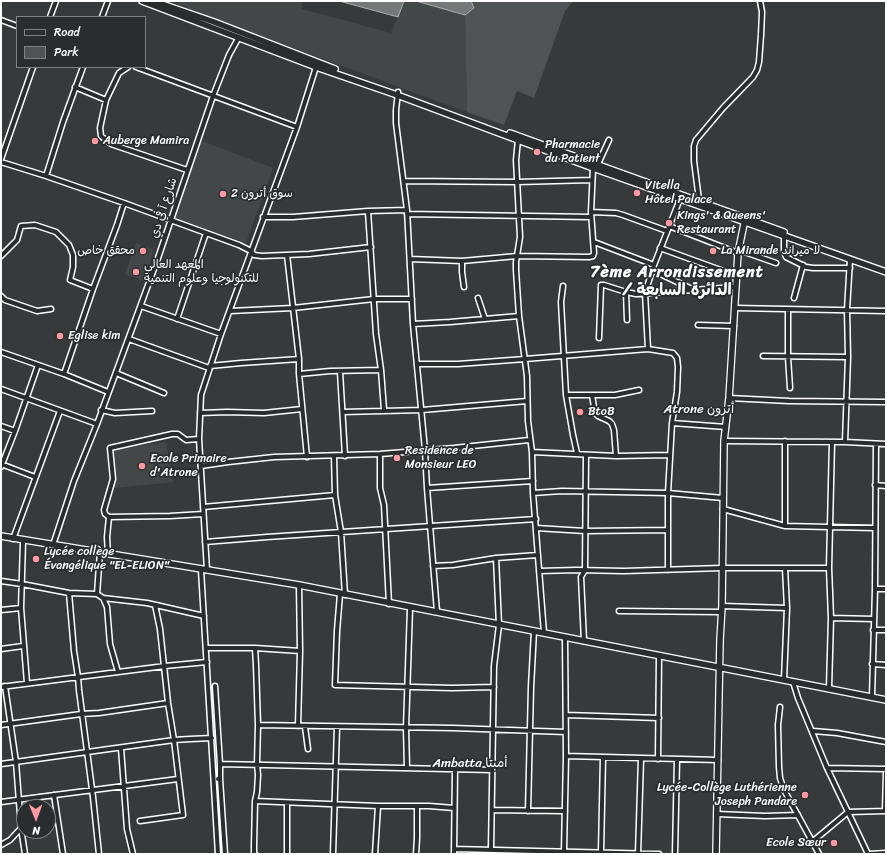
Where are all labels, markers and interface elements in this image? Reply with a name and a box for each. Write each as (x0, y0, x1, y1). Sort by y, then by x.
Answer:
legend (16, 16, 146, 68)
text: Road (54, 21, 80, 43)
text: Park (54, 41, 79, 63)
place label: Auberge Mamira (103, 134, 189, 148)
marker: Auberge Mamira (90, 136, 100, 146)
place label: Pharmacie du Patient (545, 138, 600, 166)
marker: Pharmacie du Patient (532, 147, 542, 157)
street label: شارع آ في دي (147, 176, 181, 240)
place label: Vitella Hôtel Palace (645, 179, 712, 207)
place label: سوق أترون 2 (231, 187, 293, 201)
marker: Vitella Hôtel Palace (632, 188, 642, 198)
marker: سوق أترون 2 (218, 189, 228, 199)
place label: Kings' & Queens' Restaurant (677, 209, 766, 237)
marker: Kings' & Queens' Restaurant (664, 218, 674, 228)
place label: محقق خاص (77, 244, 135, 258)
place label: La Mirande لا ميراند (721, 244, 820, 258)
marker: محقق خاص (138, 246, 148, 256)
marker: La Mirande لا ميراند (708, 246, 718, 256)
place label: المعهد العالي للتكنولوجيا وعلوم التنمية (144, 258, 259, 286)
district label: 7ème Arrondissement / الدائرة السابعة (591, 263, 763, 301)
marker: المعهد العالي للتكنولوجيا وعلوم التنمية (131, 267, 141, 277)
place label: Eglise kim (68, 329, 121, 343)
marker: Eglise kim (55, 331, 65, 341)
district label: Atrone أترون (664, 402, 734, 418)
place label: BtoB (588, 405, 615, 419)
marker: BtoB (575, 407, 585, 417)
place label: Residence de Monsieur LEO (405, 444, 476, 472)
place label: Ecole Primaire d'Atrone (150, 452, 227, 480)
marker: Residence de Monsieur LEO (392, 453, 402, 463)
marker: Ecole Primaire d'Atrone (137, 461, 147, 471)
place label: Lycée collège Évangélique "EL-ELION" (44, 545, 169, 573)
marker: Lycée collège Évangélique "EL-ELION" (31, 554, 41, 564)
district label: Ambatta أمبتا (433, 756, 507, 772)
place label: Lycée-Collège Luthérienne Joseph Pandare (657, 781, 797, 809)
marker: Lycée-Collège Luthérienne Joseph Pandare (800, 790, 810, 800)
north arrow (16, 799, 56, 839)
text: N (32, 821, 40, 840)
place label: Ecole Sœur (766, 836, 826, 850)
marker: Ecole Sœur (829, 838, 839, 848)

